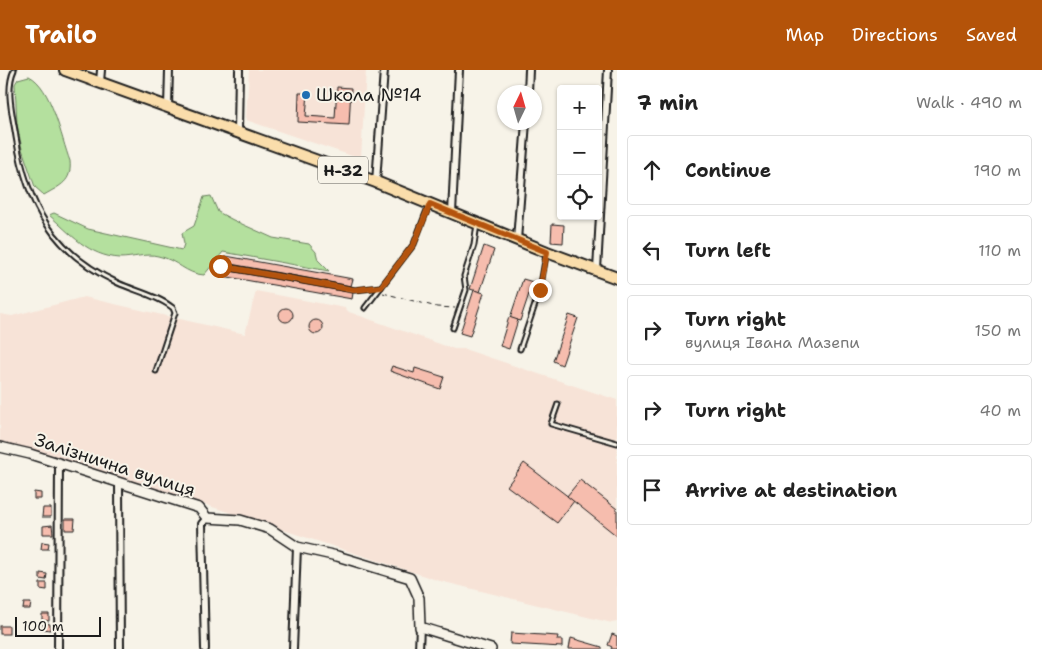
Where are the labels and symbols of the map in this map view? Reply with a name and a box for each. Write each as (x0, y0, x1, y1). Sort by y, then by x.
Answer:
place label: Школа №14 (316, 83, 422, 107)
north arrow (497, 85, 542, 130)
marker: Школа №14 (300, 89, 312, 101)
road number: Н-32 (318, 156, 368, 184)
route start (209, 255, 232, 278)
route end (529, 279, 552, 302)
street label: Залізнична вулиця (32, 428, 198, 502)
scale bar (15, 614, 101, 637)

